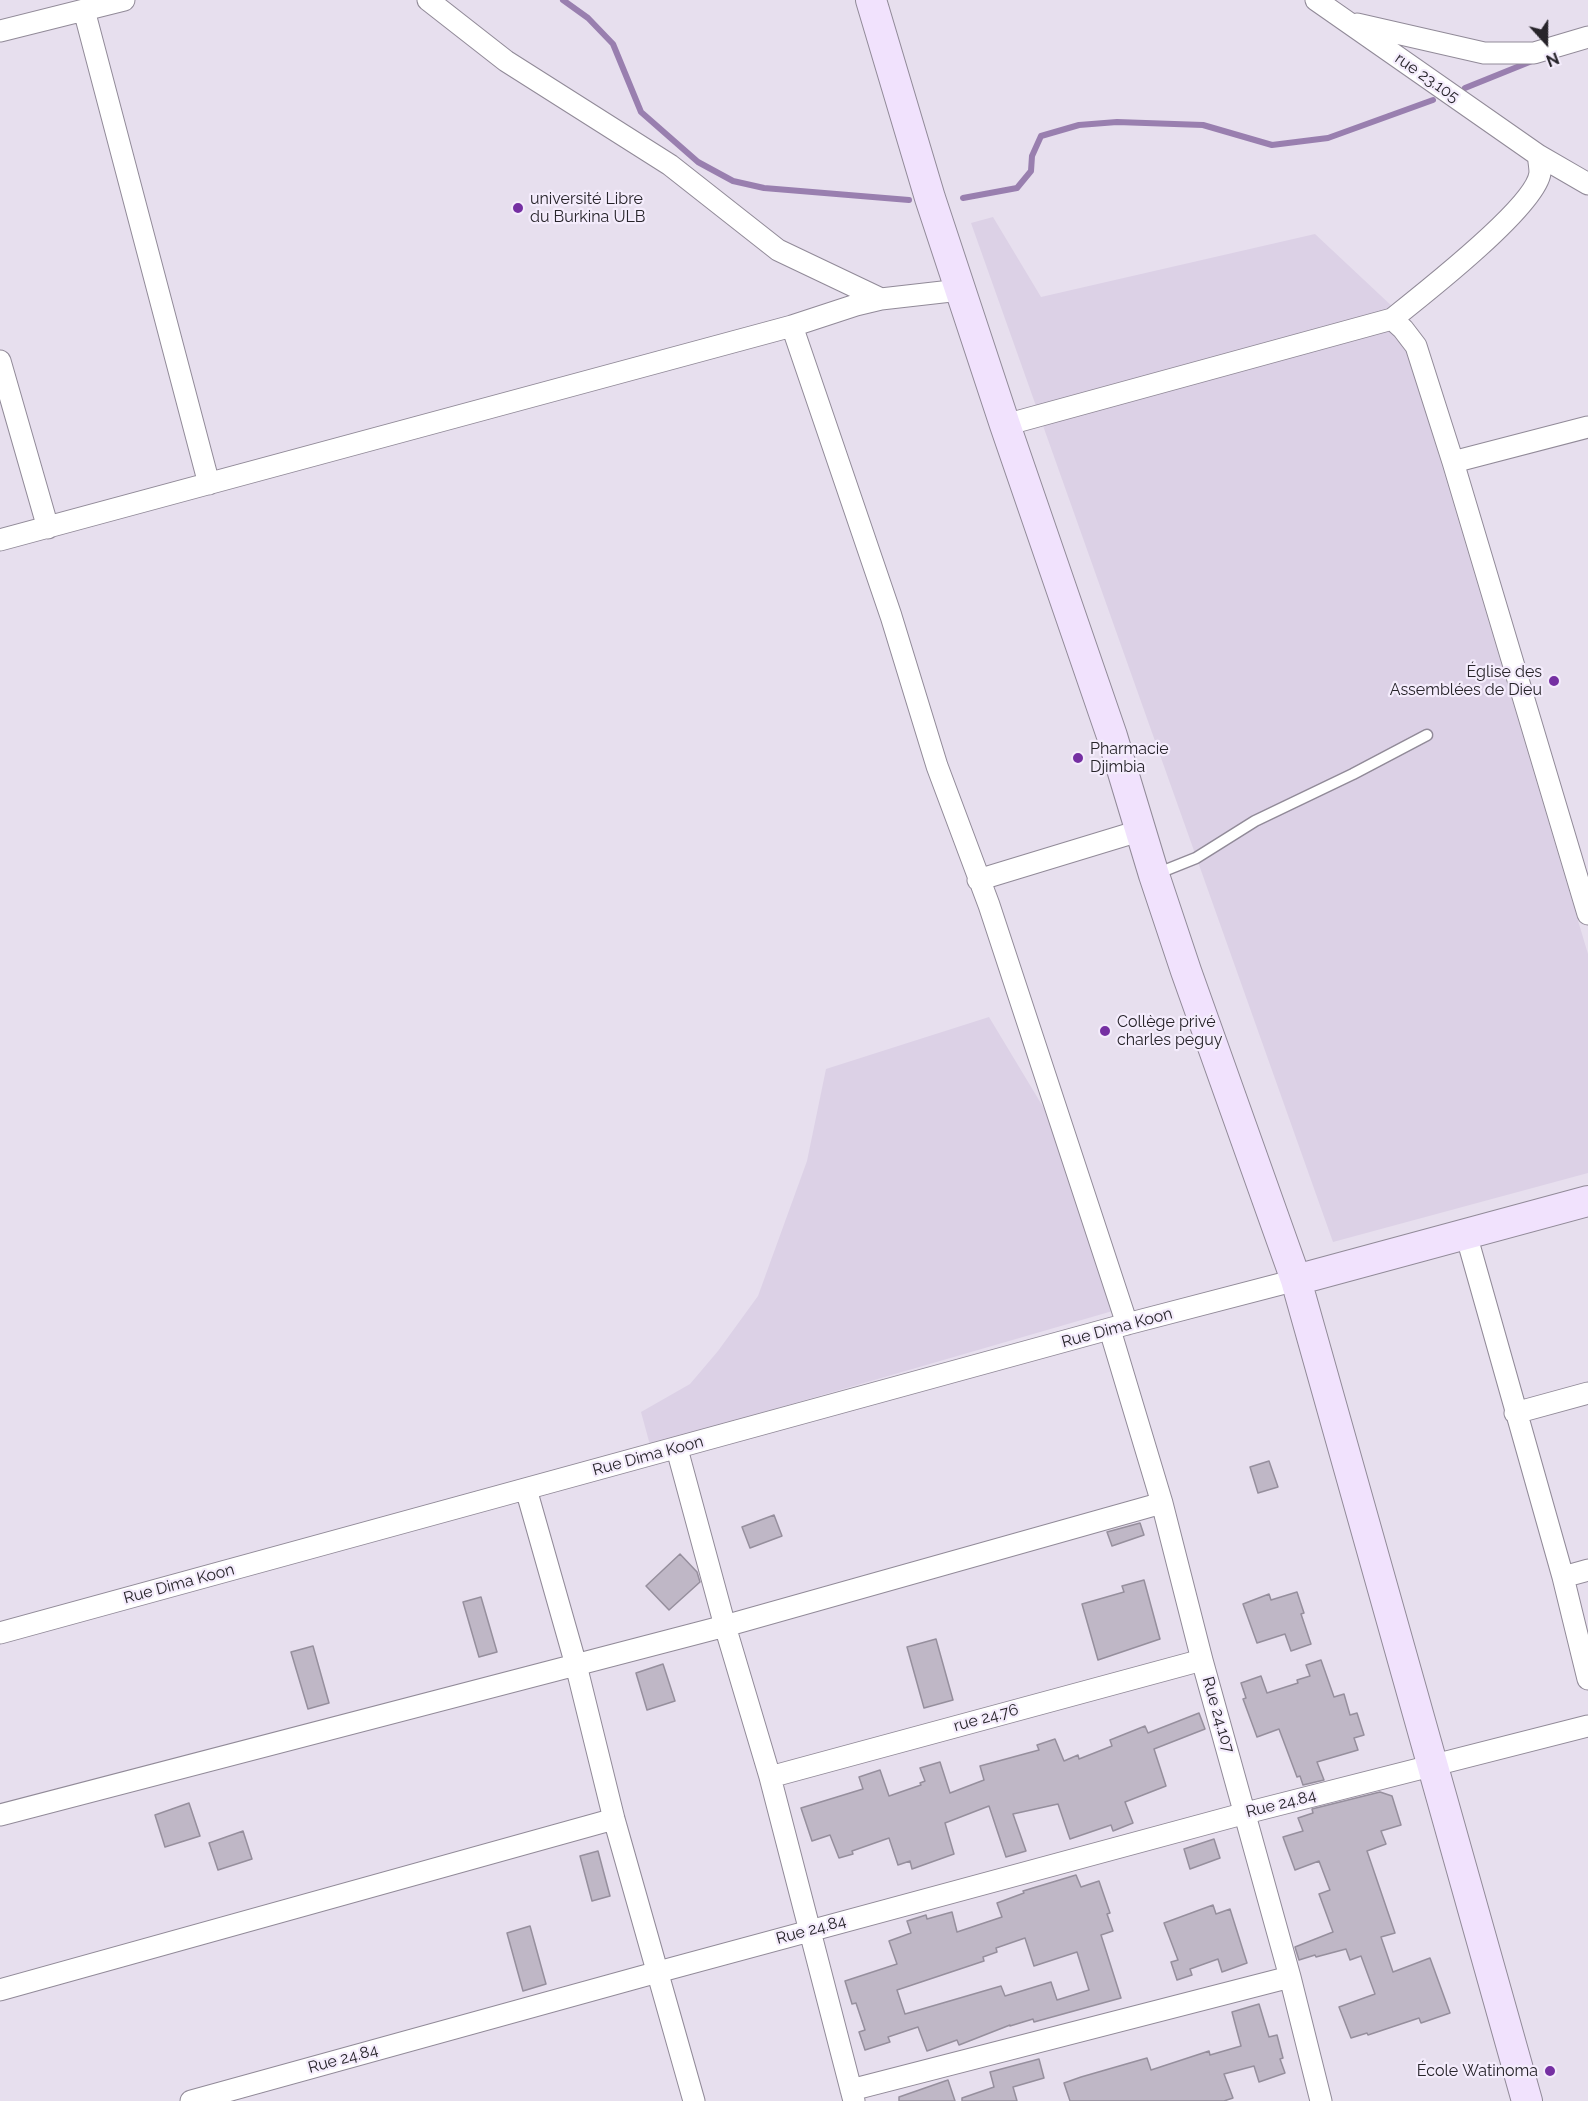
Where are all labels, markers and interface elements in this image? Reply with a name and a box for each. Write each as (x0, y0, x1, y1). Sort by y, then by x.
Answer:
north arrow (1516, 12, 1576, 72)
text: N (1544, 48, 1562, 70)
street label: rue 23.105 (1391, 49, 1463, 107)
place label: université Libre du Burkina ULB (530, 189, 645, 227)
marker: université Libre du Burkina ULB (511, 201, 525, 215)
place label: Église des Assemblées de Dieu (1390, 662, 1542, 700)
marker: Église des Assemblées de Dieu (1547, 674, 1561, 688)
place label: Pharmacie Djimbia (1090, 739, 1169, 777)
marker: Pharmacie Djimbia (1071, 751, 1085, 765)
place label: Collège privé charles peguy (1117, 1012, 1222, 1050)
marker: Collège privé charles peguy (1098, 1024, 1112, 1038)
street label: Rue Dima Koon (1060, 1304, 1174, 1352)
street label: Rue Dima Koon (591, 1432, 705, 1480)
street label: Rue Dima Koon (122, 1560, 236, 1608)
street label: Rue 24.107 (1198, 1675, 1238, 1755)
street label: rue 24.76 (951, 1700, 1021, 1736)
street label: Rue 24.84 (1244, 1786, 1318, 1822)
street label: Rue 24.84 (774, 1911, 848, 1949)
street label: Rue 24.84 (306, 2040, 380, 2078)
place label: École Watinoma (1417, 2061, 1538, 2081)
marker: École Watinoma (1543, 2064, 1557, 2078)

